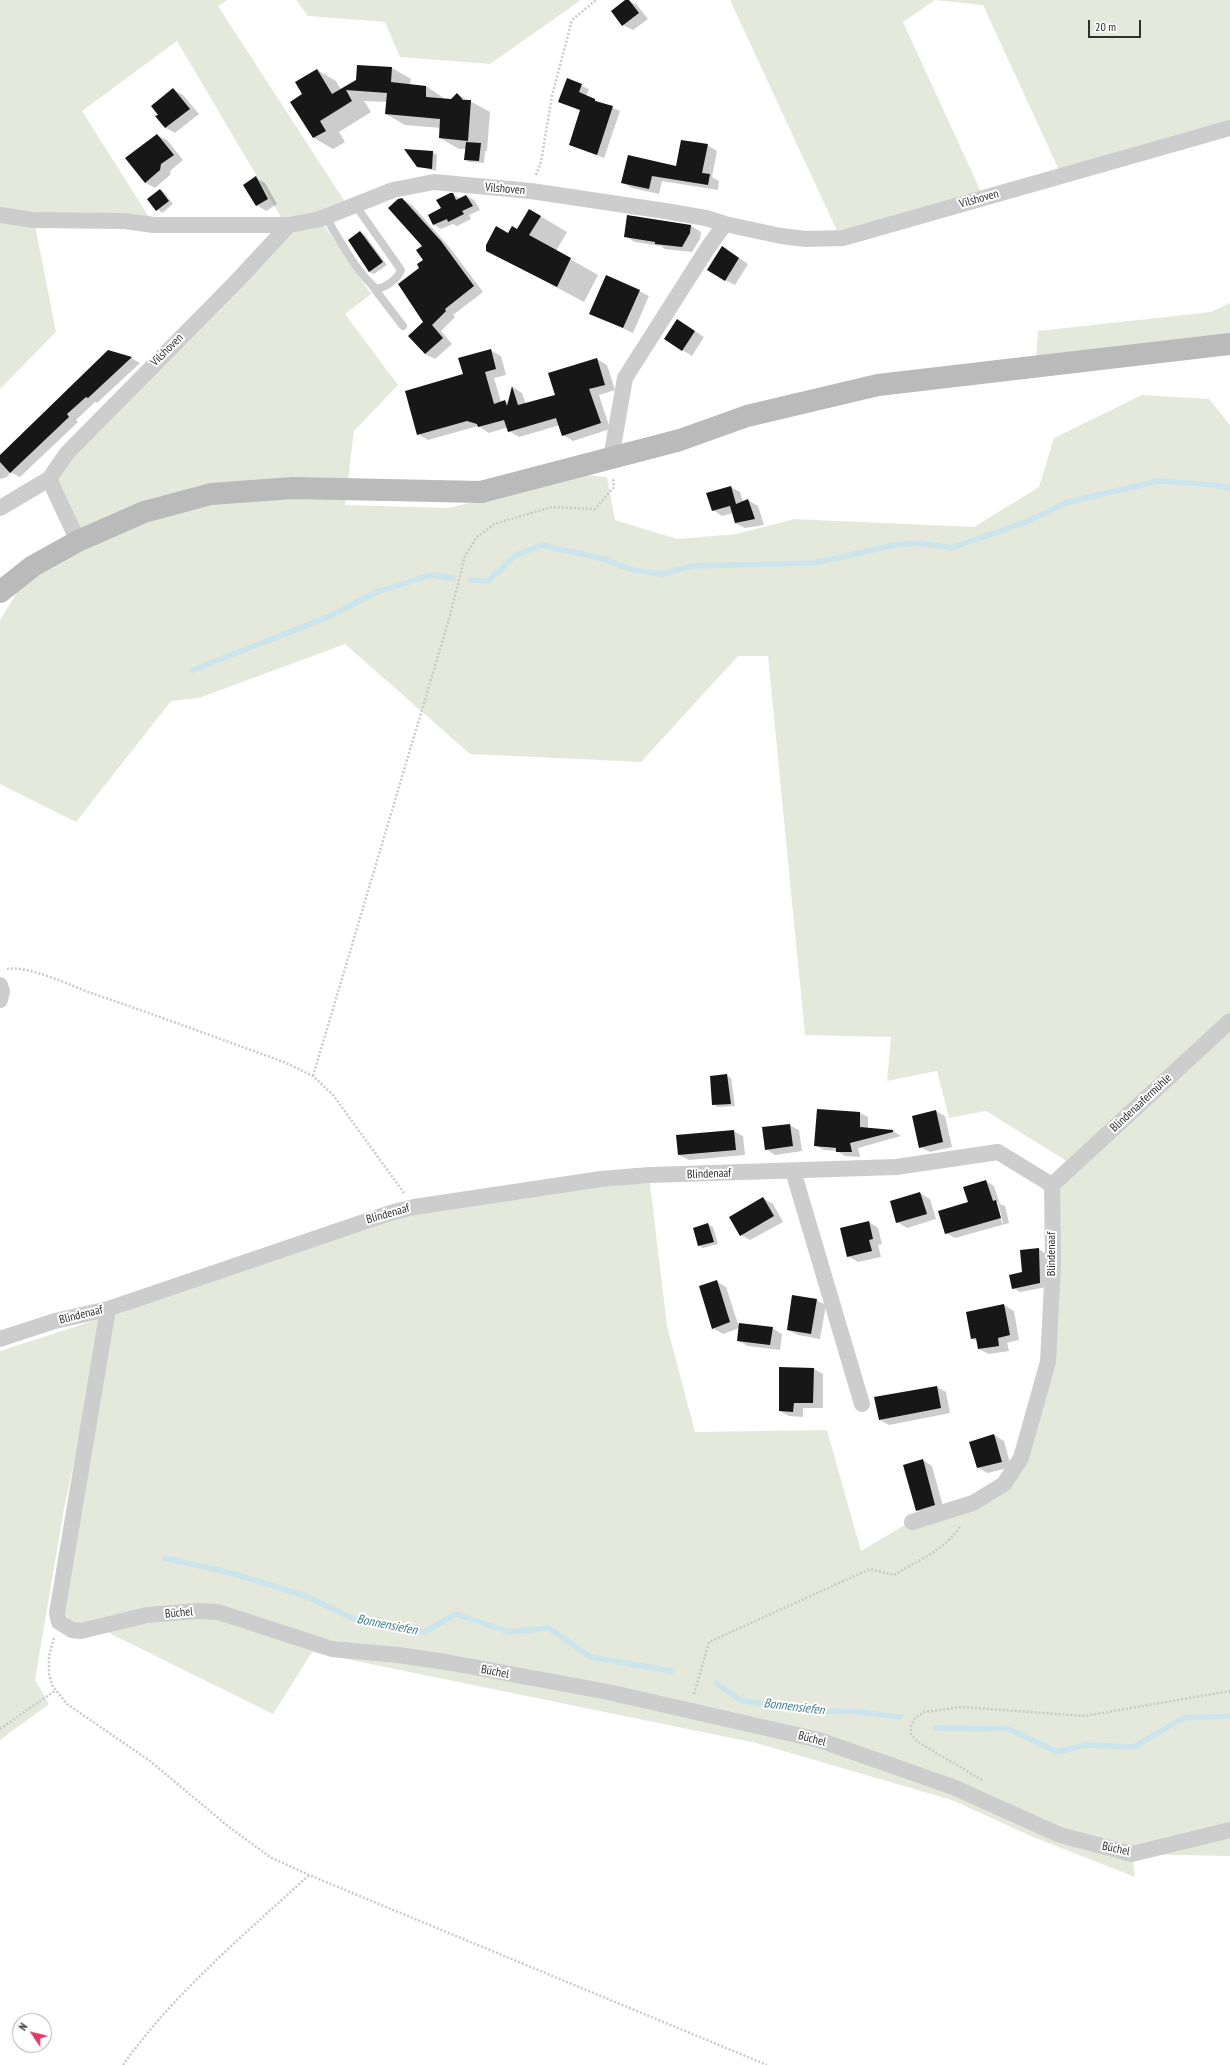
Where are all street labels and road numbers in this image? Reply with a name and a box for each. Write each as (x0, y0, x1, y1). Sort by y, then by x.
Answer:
street label: Vilshoven (484, 180, 526, 198)
street label: Vilshoven (958, 187, 1000, 211)
street label: Vilshoven (148, 331, 186, 369)
street label: Blindenaafermühle (1107, 1071, 1175, 1135)
street label: Blindenaaf (687, 1166, 731, 1182)
street label: Blindenaaf (365, 1201, 411, 1227)
street label: Blindenaaf (1045, 1232, 1059, 1276)
street label: Blindenaaf (58, 1303, 104, 1327)
street label: Büchel (164, 1605, 194, 1621)
street label: Büchel (480, 1662, 510, 1682)
street label: Büchel (797, 1728, 827, 1750)
street label: Büchel (1101, 1839, 1131, 1859)

